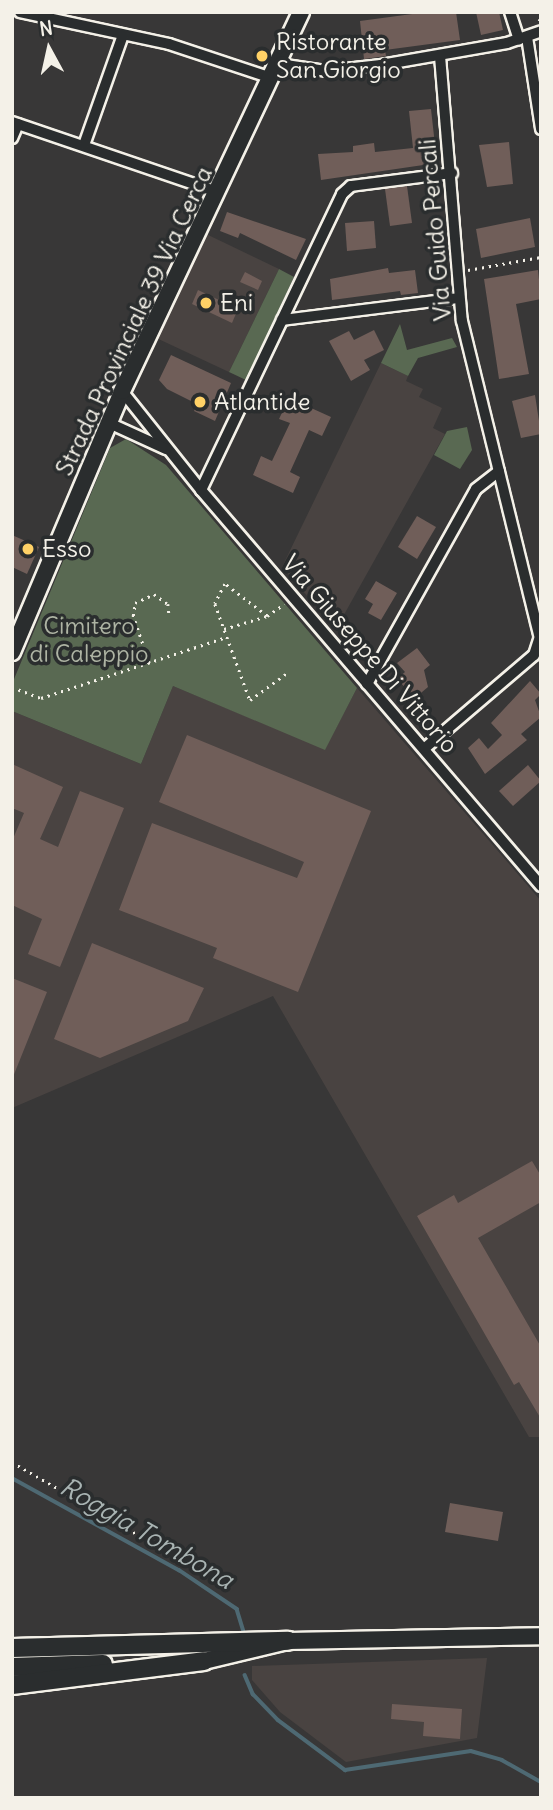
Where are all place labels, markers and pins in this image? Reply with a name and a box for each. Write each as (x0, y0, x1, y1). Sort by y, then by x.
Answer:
place label: Ristorante San Giorgio (276, 28, 401, 84)
marker: Ristorante San Giorgio (254, 48, 270, 64)
place label: Eni (220, 289, 253, 317)
marker: Eni (198, 295, 214, 311)
place label: Atlantide (214, 388, 310, 416)
marker: Atlantide (192, 394, 208, 410)
place label: Esso (42, 535, 91, 563)
marker: Esso (20, 541, 36, 557)

